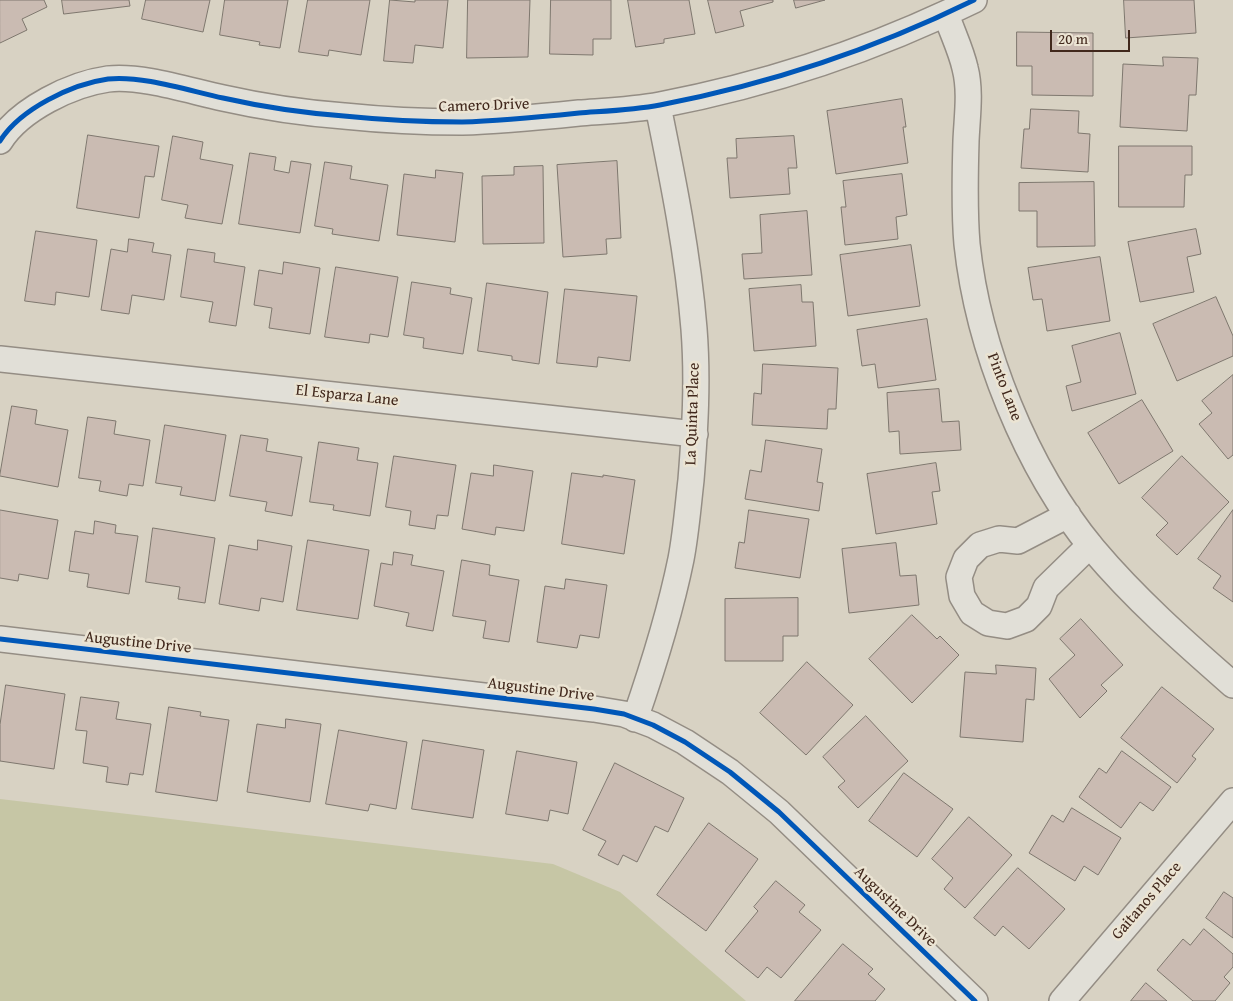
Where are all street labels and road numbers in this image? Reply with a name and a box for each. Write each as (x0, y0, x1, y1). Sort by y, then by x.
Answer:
street label: Camero Drive (438, 95, 530, 117)
street label: Pinto Lane (982, 350, 1026, 424)
street label: La Quinta Place (682, 362, 704, 466)
street label: El Esparza Lane (295, 381, 399, 411)
street label: Augustine Drive (84, 628, 192, 658)
street label: Augustine Drive (487, 674, 595, 706)
street label: Gaitanos Place (1108, 858, 1186, 944)
street label: Augustine Drive (850, 863, 940, 951)

